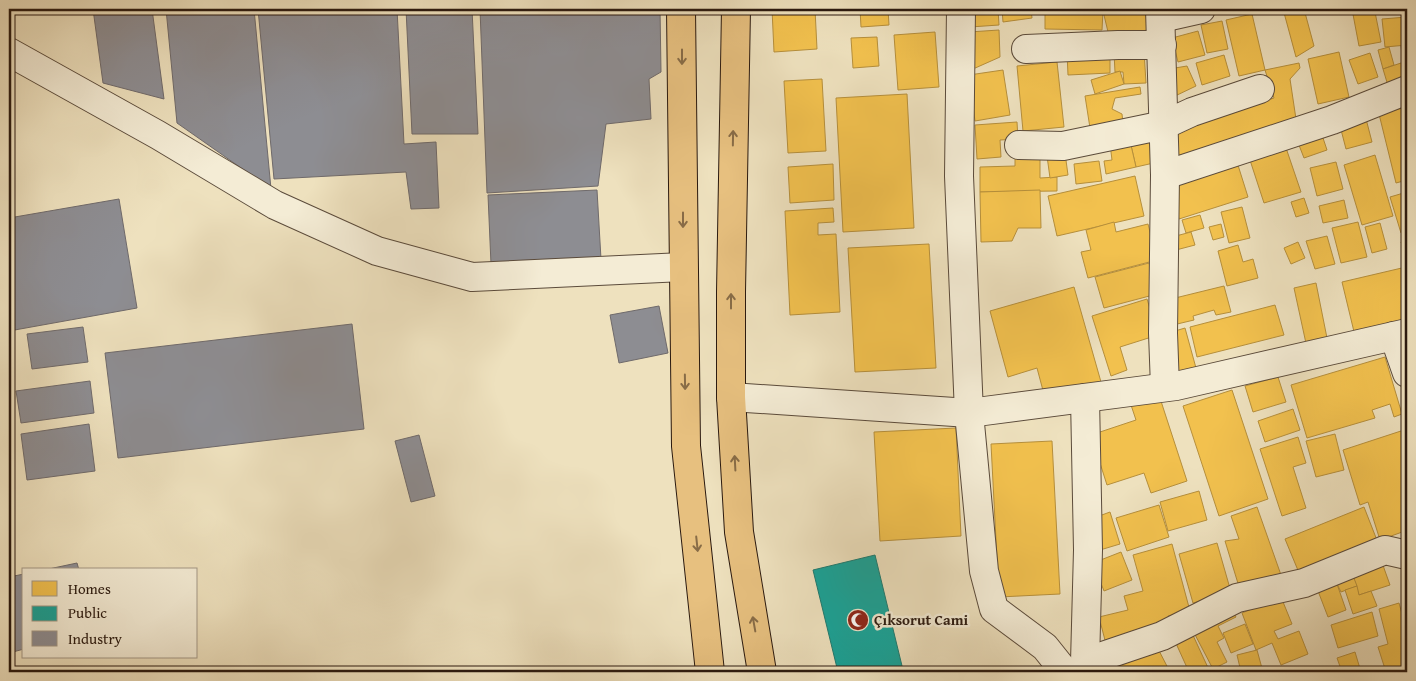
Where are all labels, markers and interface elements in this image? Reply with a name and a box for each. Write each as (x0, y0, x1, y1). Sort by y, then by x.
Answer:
one-way arrow (677, 49, 687, 65)
one-way arrow (729, 130, 738, 146)
one-way arrow (678, 212, 688, 228)
one-way arrow (726, 293, 736, 309)
one-way arrow (680, 374, 690, 390)
one-way arrow (730, 455, 739, 471)
one-way arrow (692, 536, 702, 552)
legend (22, 568, 198, 658)
text: Homes (68, 578, 111, 599)
text: Public (68, 602, 107, 623)
mosque icon: Çıksorut Cami (846, 608, 870, 632)
place label: Çıksorut Cami (874, 609, 969, 630)
one-way arrow (749, 617, 759, 633)
text: Industry (68, 628, 123, 649)

